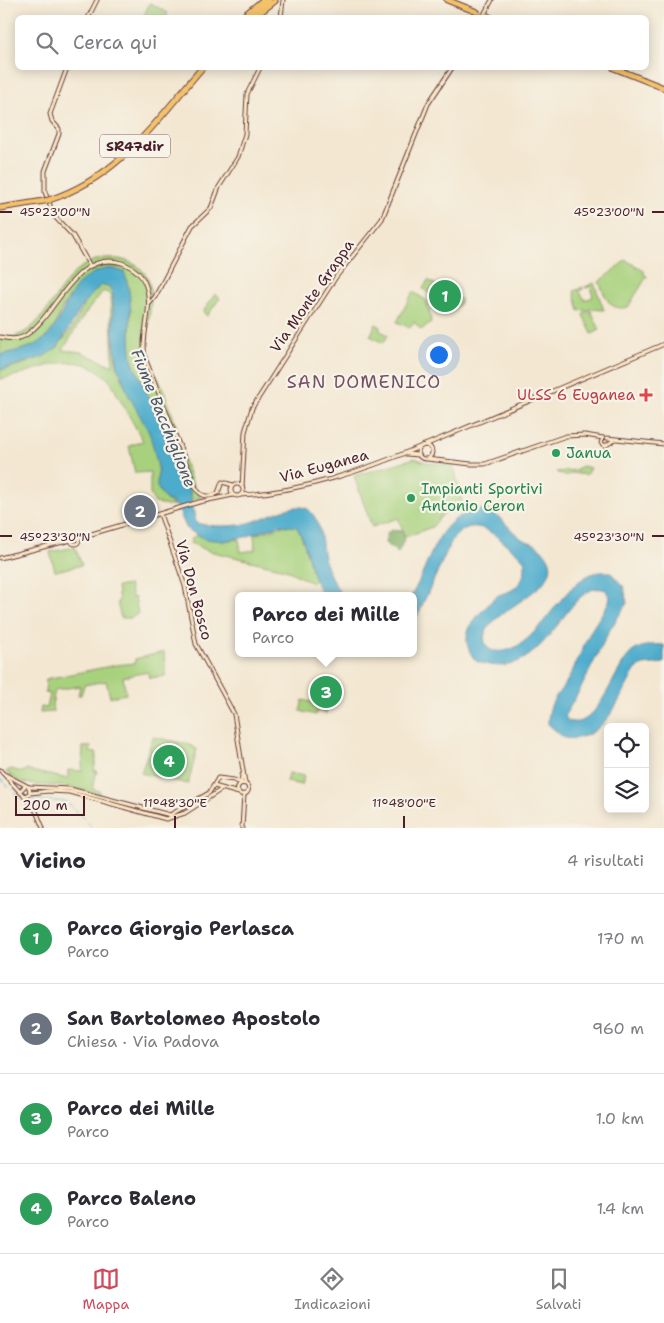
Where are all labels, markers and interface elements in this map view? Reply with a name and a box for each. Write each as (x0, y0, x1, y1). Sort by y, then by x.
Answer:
search box (15, 15, 649, 70)
icon: search (33, 29, 61, 57)
text: Cerca qui (73, 30, 157, 55)
road number: SR47dir (100, 134, 170, 158)
text: 45°23'00"N (20, 204, 90, 220)
text: 45°23'00"N (574, 204, 644, 220)
street label: Via Monte Grappa (265, 235, 359, 357)
pin: 1 (429, 277, 461, 315)
your location (426, 342, 452, 368)
water label: Fiume Bacchiglione (126, 346, 201, 491)
district label: SAN DOMENICO (287, 370, 441, 394)
place label: ULSS 6 Euganea (517, 385, 636, 405)
marker: ULSS 6 Euganea (639, 388, 653, 402)
place label: Janua (566, 443, 612, 463)
street label: Via Euganea (277, 444, 371, 487)
marker: Janua (550, 447, 562, 459)
place label: Impianti Sportivi Antonio Ceron (421, 479, 543, 516)
pin: 2 (124, 492, 156, 530)
marker: Impianti Sportivi Antonio Ceron (405, 492, 417, 504)
text: 45°23'30"N (20, 529, 90, 545)
text: 45°23'30"N (574, 529, 644, 545)
street label: Via Don Bosco (171, 538, 217, 642)
popup (235, 592, 417, 657)
text: Parco dei Mille (252, 602, 400, 627)
text: Parco (252, 627, 294, 648)
pin: 3 (310, 673, 342, 711)
map controls (604, 723, 649, 813)
button: locate (604, 723, 649, 768)
pin: 4 (153, 742, 185, 780)
button: layers (604, 768, 649, 813)
scale bar (15, 793, 85, 816)
text: 11°48'30"E (143, 795, 207, 811)
text: 11°48'00"E (372, 795, 436, 811)
text: 200 m (22, 796, 68, 814)
text: Vicino (20, 847, 86, 875)
text: 4 risultati (567, 850, 644, 871)
text: Parco Giorgio Perlasca (67, 916, 294, 941)
text: 1 (32, 928, 40, 949)
text: 170 m (597, 928, 644, 949)
text: Parco (67, 941, 109, 962)
text: San Bartolomeo Apostolo (67, 1006, 320, 1031)
text: 2 (30, 1018, 42, 1039)
text: 960 m (592, 1018, 644, 1039)
text: Chiesa · Via Padova (67, 1031, 219, 1052)
text: Parco dei Mille (67, 1096, 215, 1121)
text: 3 (30, 1108, 42, 1129)
text: 1.0 km (596, 1108, 644, 1129)
text: Parco (67, 1121, 109, 1142)
text: Parco Baleno (67, 1186, 196, 1211)
text: 4 (30, 1198, 42, 1219)
text: 1.4 km (597, 1198, 644, 1219)
text: Parco (67, 1211, 109, 1232)
tab: Mappa (83, 1265, 129, 1313)
tab: Indicazioni (294, 1265, 371, 1313)
tab: Salvati (536, 1265, 581, 1313)

